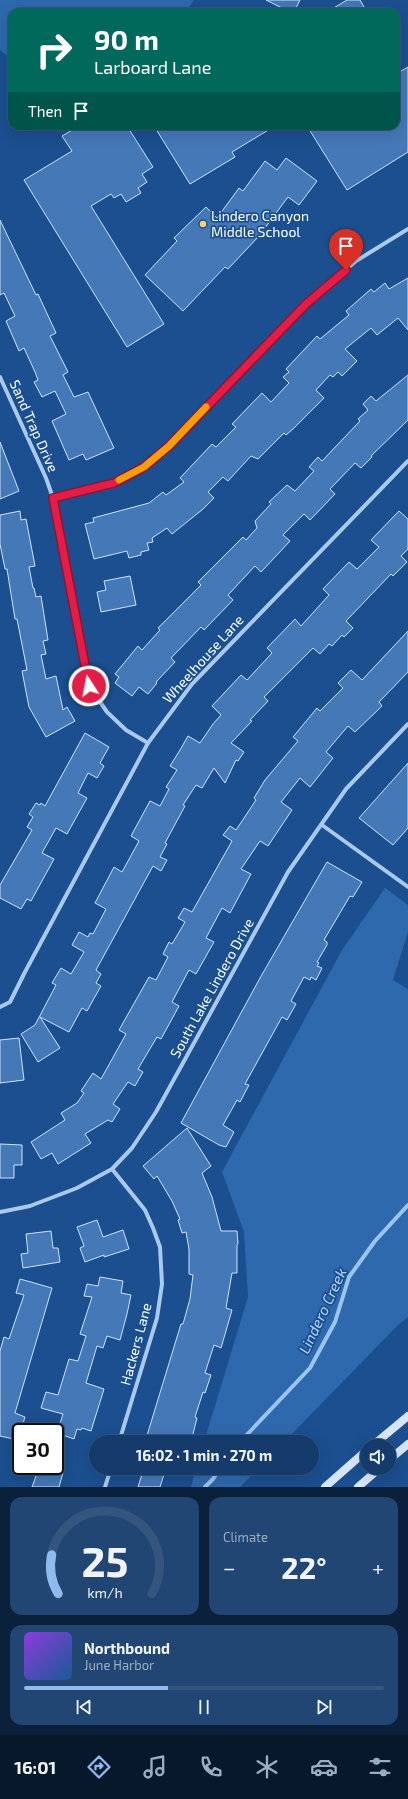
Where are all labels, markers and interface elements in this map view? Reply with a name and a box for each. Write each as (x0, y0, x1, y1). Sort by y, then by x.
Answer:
text: 90 m (94, 22, 159, 56)
icon: right (28, 24, 80, 76)
text: Larboard Lane (94, 56, 211, 78)
icon: arrive (70, 100, 92, 122)
text: Then (28, 102, 62, 120)
place label: Lindero Canyon Middle School (211, 207, 309, 240)
marker: Lindero Canyon Middle School (198, 219, 208, 229)
pin (329, 229, 363, 270)
icon: arrive (335, 235, 357, 257)
street label: Sand Trap Drive (7, 377, 62, 475)
street label: Wheelhouse Lane (159, 611, 247, 706)
position arrow (68, 665, 110, 707)
street label: South Lake Lindero Drive (166, 915, 257, 1060)
water label: Lindero Creek (294, 1265, 350, 1356)
street label: Hackers Lane (116, 1301, 155, 1387)
speed limit sign: 30 (12, 1423, 64, 1475)
map controls (360, 1439, 396, 1475)
button: sound (360, 1439, 396, 1475)
text: 16:02 · 1 min · 270 m (136, 1446, 272, 1464)
text: Climate (223, 1529, 268, 1545)
text: 25 (81, 1535, 128, 1585)
text: 22° (281, 1549, 326, 1585)
text: − (223, 1554, 236, 1580)
text: + (372, 1554, 384, 1580)
text: km/h (87, 1584, 122, 1601)
text: Northbound (84, 1639, 170, 1657)
text: June Harbor (84, 1657, 154, 1673)
icon: previous (73, 1696, 95, 1718)
icon: pause (193, 1696, 215, 1718)
icon: next (313, 1696, 335, 1718)
icon: directions (85, 1753, 113, 1781)
icon: music (141, 1753, 169, 1781)
icon: phone (197, 1753, 225, 1781)
icon: climate (253, 1753, 281, 1781)
icon: car (310, 1753, 338, 1781)
icon: filters (366, 1753, 394, 1781)
text: 16:01 (14, 1756, 56, 1778)

